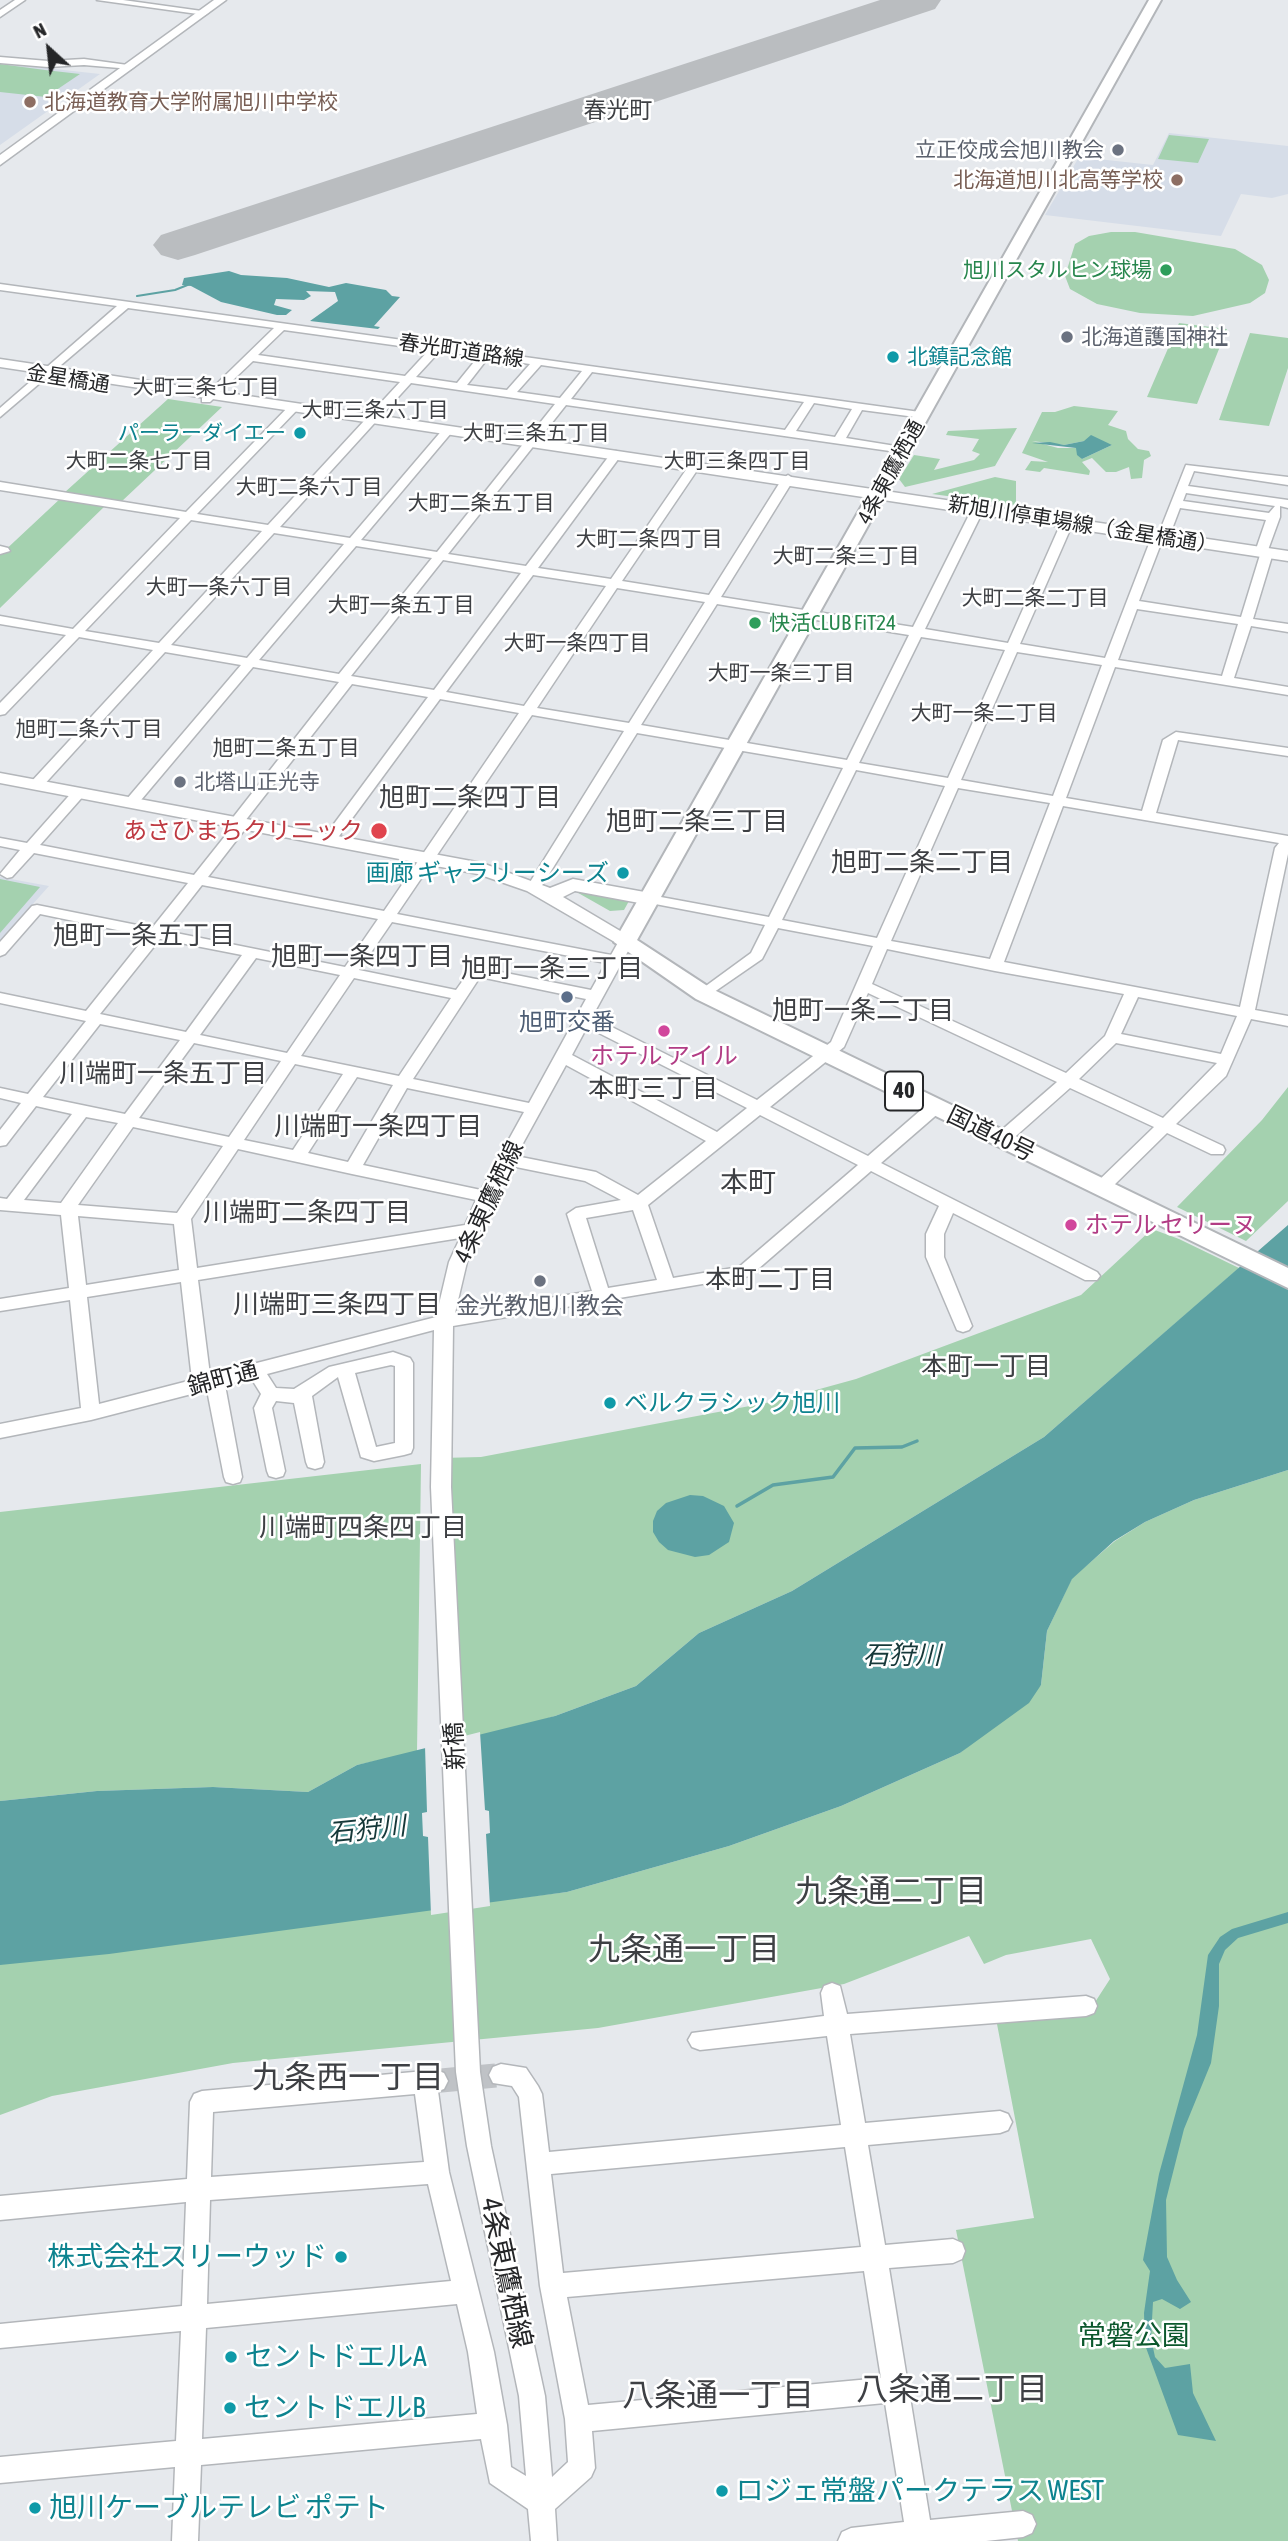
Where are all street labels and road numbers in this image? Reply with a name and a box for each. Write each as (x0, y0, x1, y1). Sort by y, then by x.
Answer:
street label: 春光町道路線 (397, 330, 525, 372)
street label: 金星橋通 (25, 360, 111, 398)
street label: 4条東鷹栖通 (852, 416, 930, 528)
street label: 新旭川停車場線（金星橋通） (946, 491, 1220, 559)
road number: 40 (885, 1072, 923, 1110)
street label: 国道40号 (942, 1100, 1040, 1168)
street label: 4条東鷹栖線 (448, 1136, 530, 1268)
street label: 錦町通 (184, 1356, 262, 1402)
street label: 新橋 (439, 1721, 471, 1771)
street label: 4条東鷹栖線 (474, 2195, 538, 2351)

